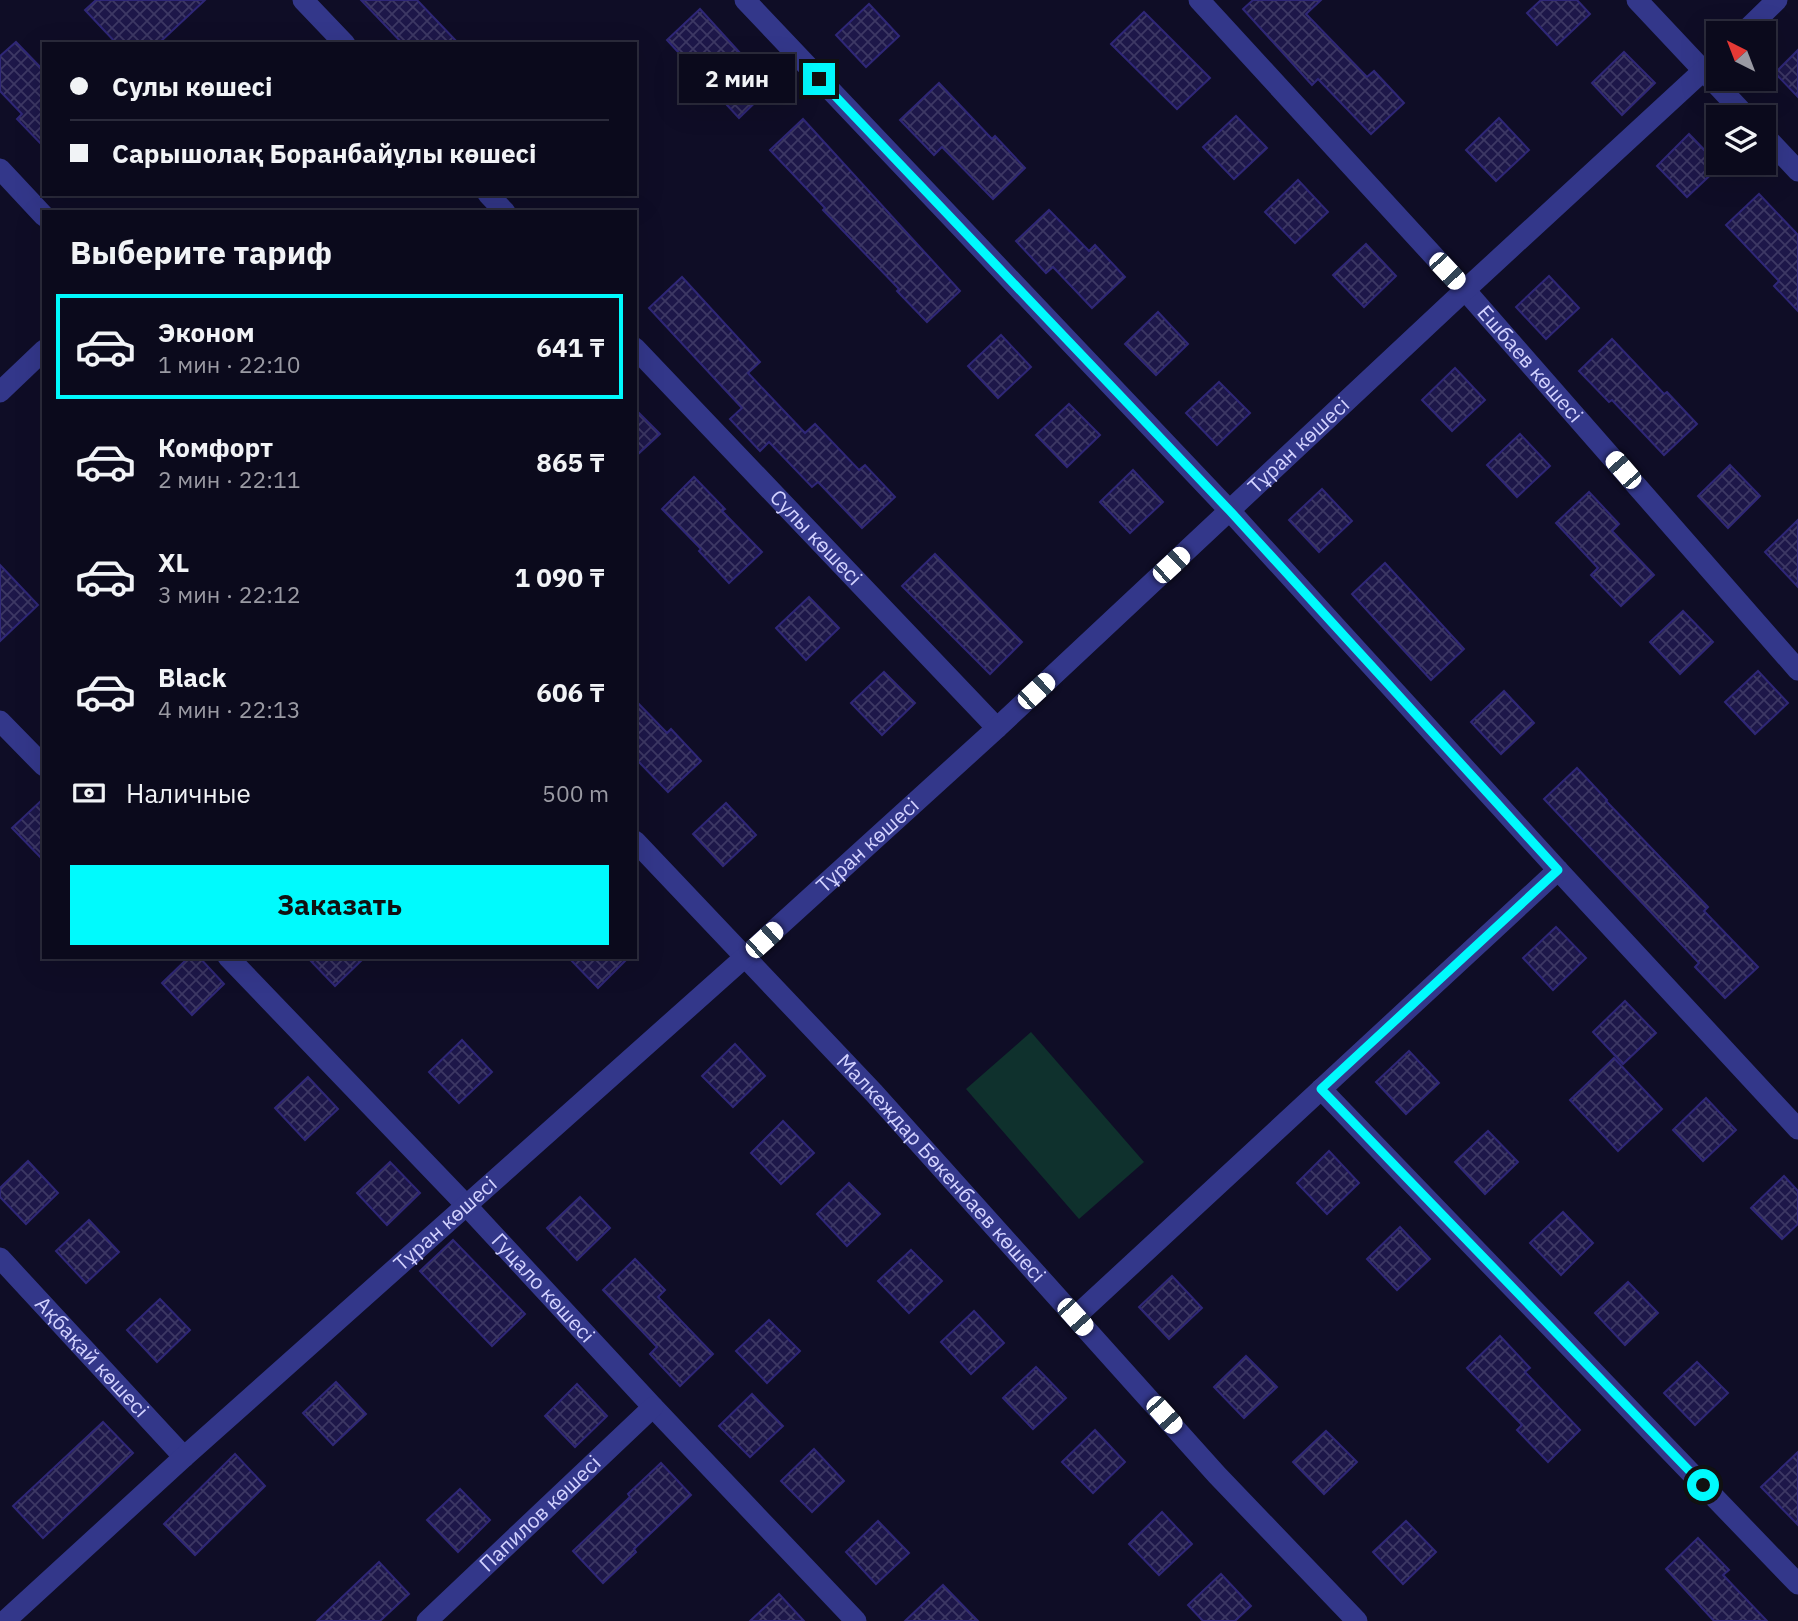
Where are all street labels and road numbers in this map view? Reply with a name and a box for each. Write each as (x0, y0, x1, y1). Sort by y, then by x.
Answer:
street label: Ешбаев көшесі (1472, 299, 1590, 428)
street label: Тұран көшесі (1241, 390, 1355, 499)
street label: Сулы көшесі (764, 483, 869, 591)
street label: Тұран көшесі (810, 791, 924, 899)
street label: Малкеждар Бөкенбаев көшесі (831, 1047, 1052, 1288)
street label: Тұран көшесі (387, 1170, 502, 1277)
street label: Гуцало көшесі (486, 1227, 601, 1348)
street label: Ақбақай көшесі (29, 1290, 155, 1423)
street label: Папилов көшесі (473, 1449, 606, 1577)

